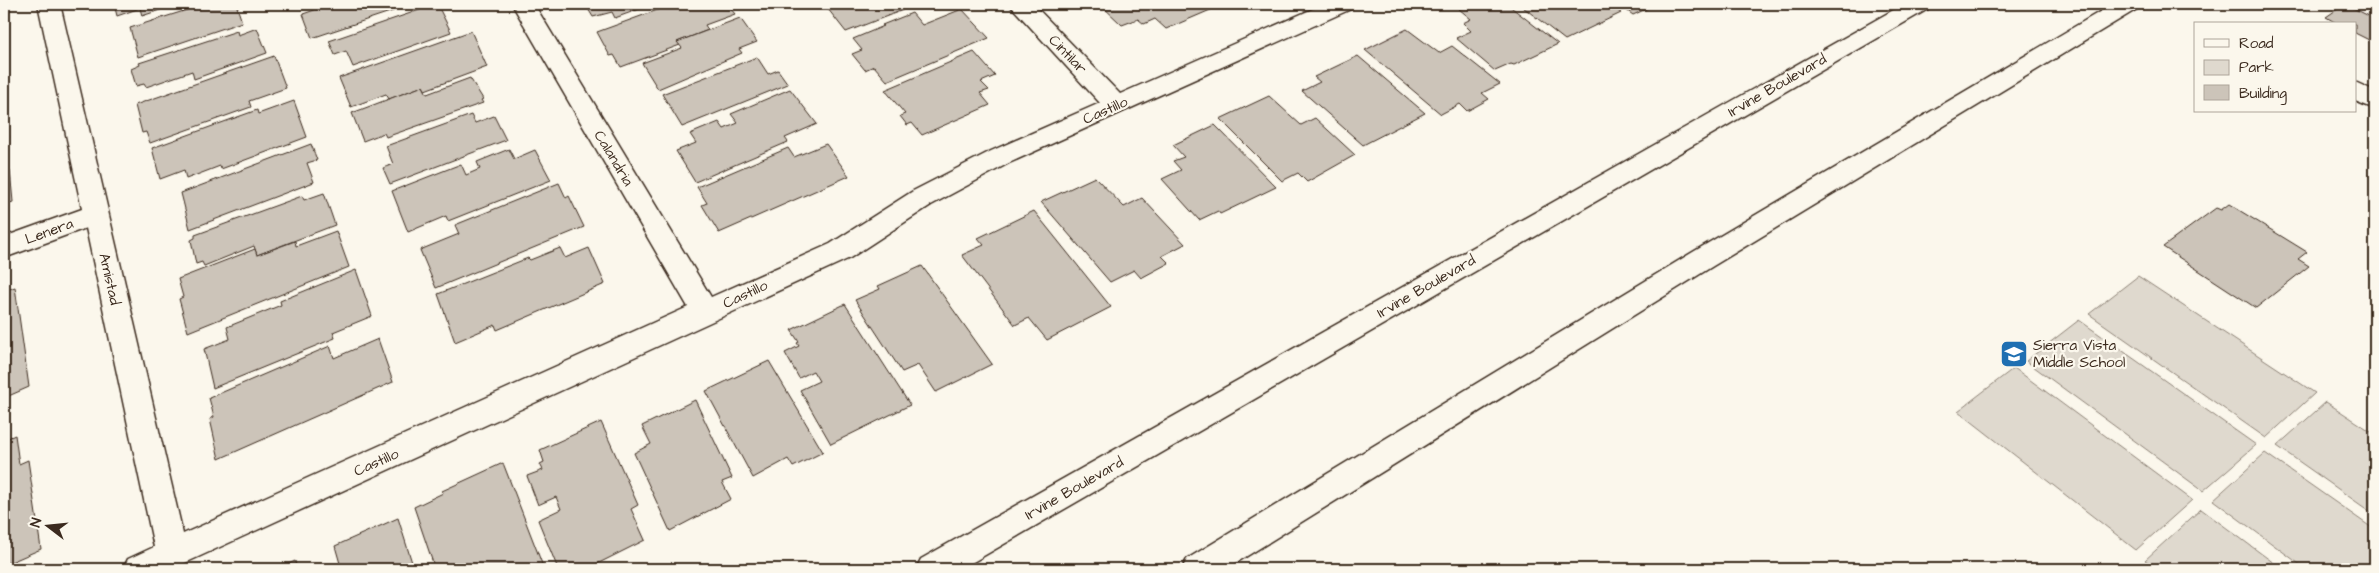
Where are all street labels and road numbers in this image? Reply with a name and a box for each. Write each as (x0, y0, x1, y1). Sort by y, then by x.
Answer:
street label: Cintilar (1044, 30, 1092, 79)
street label: Irvine Boulevard (1724, 48, 1831, 122)
street label: Castillo (1079, 91, 1132, 130)
street label: Calandria (589, 126, 639, 190)
street label: Lenera (22, 213, 77, 250)
street label: Irvine Boulevard (1373, 249, 1480, 323)
street label: Amistad (93, 251, 126, 307)
street label: Castillo (719, 275, 772, 314)
street label: Castillo (350, 443, 403, 482)
street label: Irvine Boulevard (1021, 451, 1128, 525)

